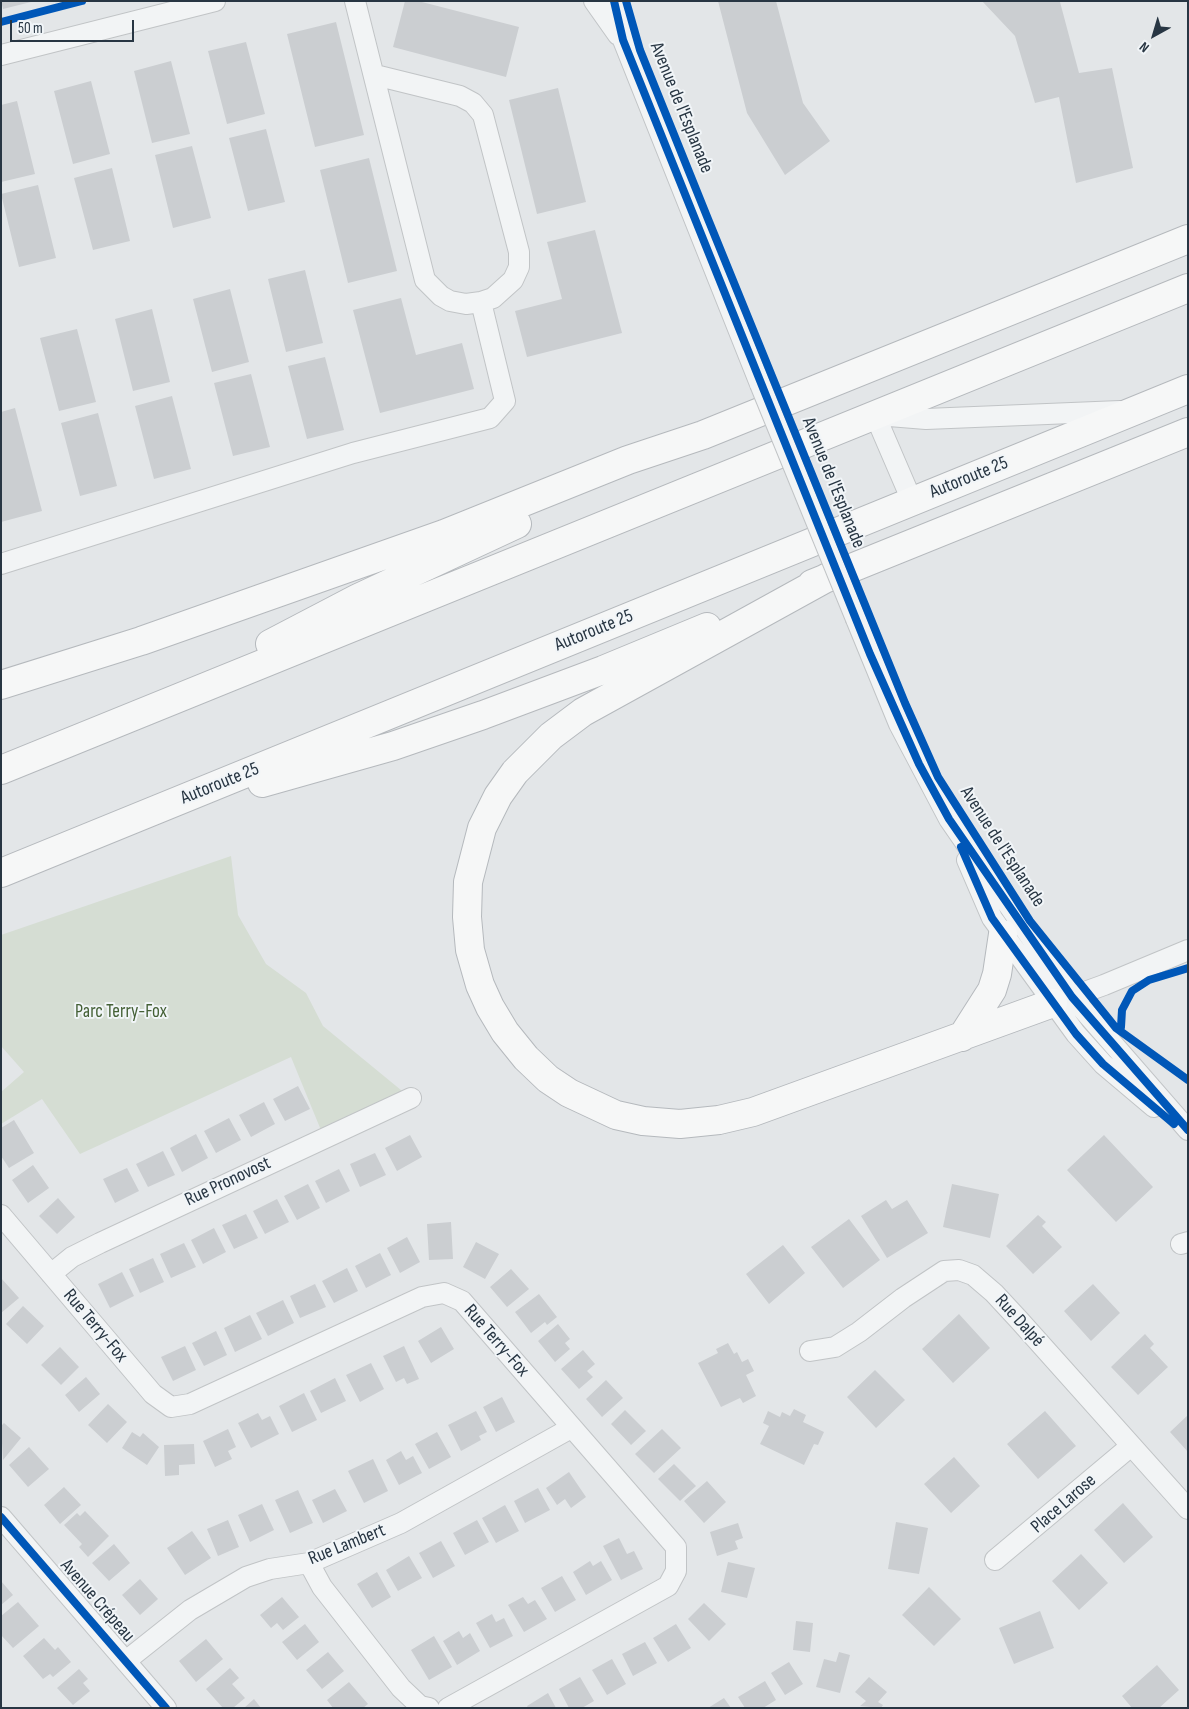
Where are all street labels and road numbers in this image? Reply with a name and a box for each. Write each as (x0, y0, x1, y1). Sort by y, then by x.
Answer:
street label: Avenue de l'Esplanade (644, 39, 718, 177)
street label: Avenue de l'Esplanade (796, 414, 870, 552)
street label: Autoroute 25 (927, 452, 1011, 504)
street label: Autoroute 25 (552, 605, 636, 657)
street label: Autoroute 25 (178, 758, 262, 810)
street label: Avenue de l'Esplanade (955, 783, 1049, 911)
street label: Rue Pronovost (181, 1152, 275, 1212)
street label: Rue Terry-Fox (58, 1285, 132, 1367)
street label: Rue Dalpé (989, 1290, 1049, 1352)
street label: Rue Terry-Fox (458, 1300, 534, 1382)
street label: Place Larose (1027, 1470, 1101, 1538)
street label: Rue Lambert (305, 1519, 389, 1571)
street label: Avenue Crépeau (55, 1555, 139, 1647)

